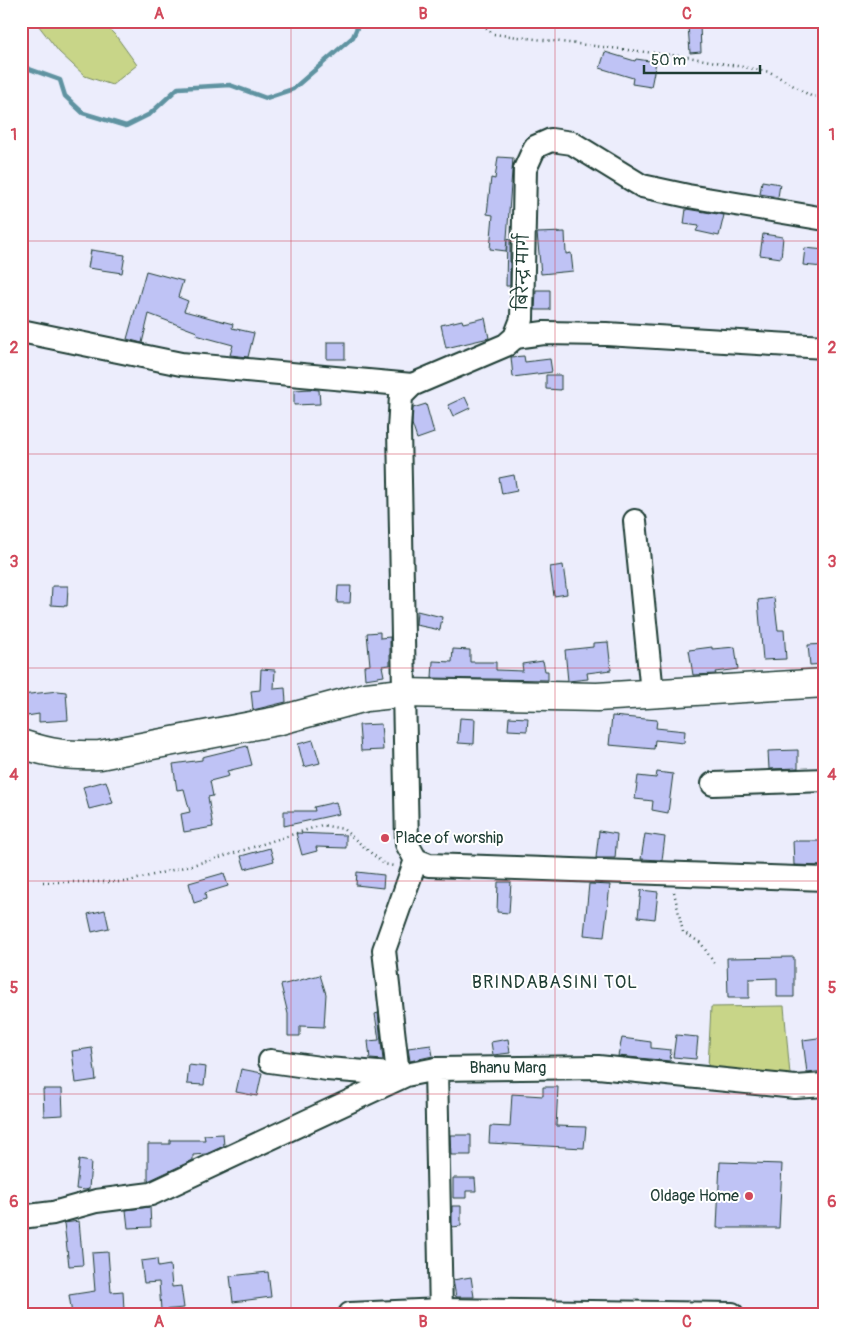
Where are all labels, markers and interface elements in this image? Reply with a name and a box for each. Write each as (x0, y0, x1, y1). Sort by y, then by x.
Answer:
text: A (154, 4, 165, 24)
text: B (418, 4, 428, 24)
text: C (682, 4, 692, 24)
scale bar (644, 42, 760, 74)
text: 50 m (651, 51, 686, 70)
text: 1 (11, 125, 17, 145)
text: 1 (829, 125, 835, 145)
street label: बिरेन्द्र मार्ग (510, 232, 534, 311)
text: 2 (10, 338, 19, 358)
text: 2 (828, 338, 837, 358)
text: 3 (10, 552, 19, 572)
text: 3 (828, 552, 837, 572)
text: 4 (9, 765, 19, 785)
text: 4 (827, 765, 837, 785)
place label: Place of worship (395, 828, 503, 848)
marker: Place of worship (379, 832, 391, 844)
district label: BRINDABASINI TOL (472, 971, 638, 994)
text: 5 (10, 978, 19, 998)
text: 5 (828, 978, 837, 998)
street label: Bhanu Marg (470, 1058, 546, 1078)
place label: Oldage Home (650, 1186, 739, 1206)
marker: Oldage Home (743, 1190, 755, 1202)
text: 6 (9, 1192, 19, 1212)
text: 6 (827, 1192, 837, 1212)
text: A (154, 1312, 165, 1332)
text: B (418, 1312, 428, 1332)
text: C (682, 1312, 692, 1332)

